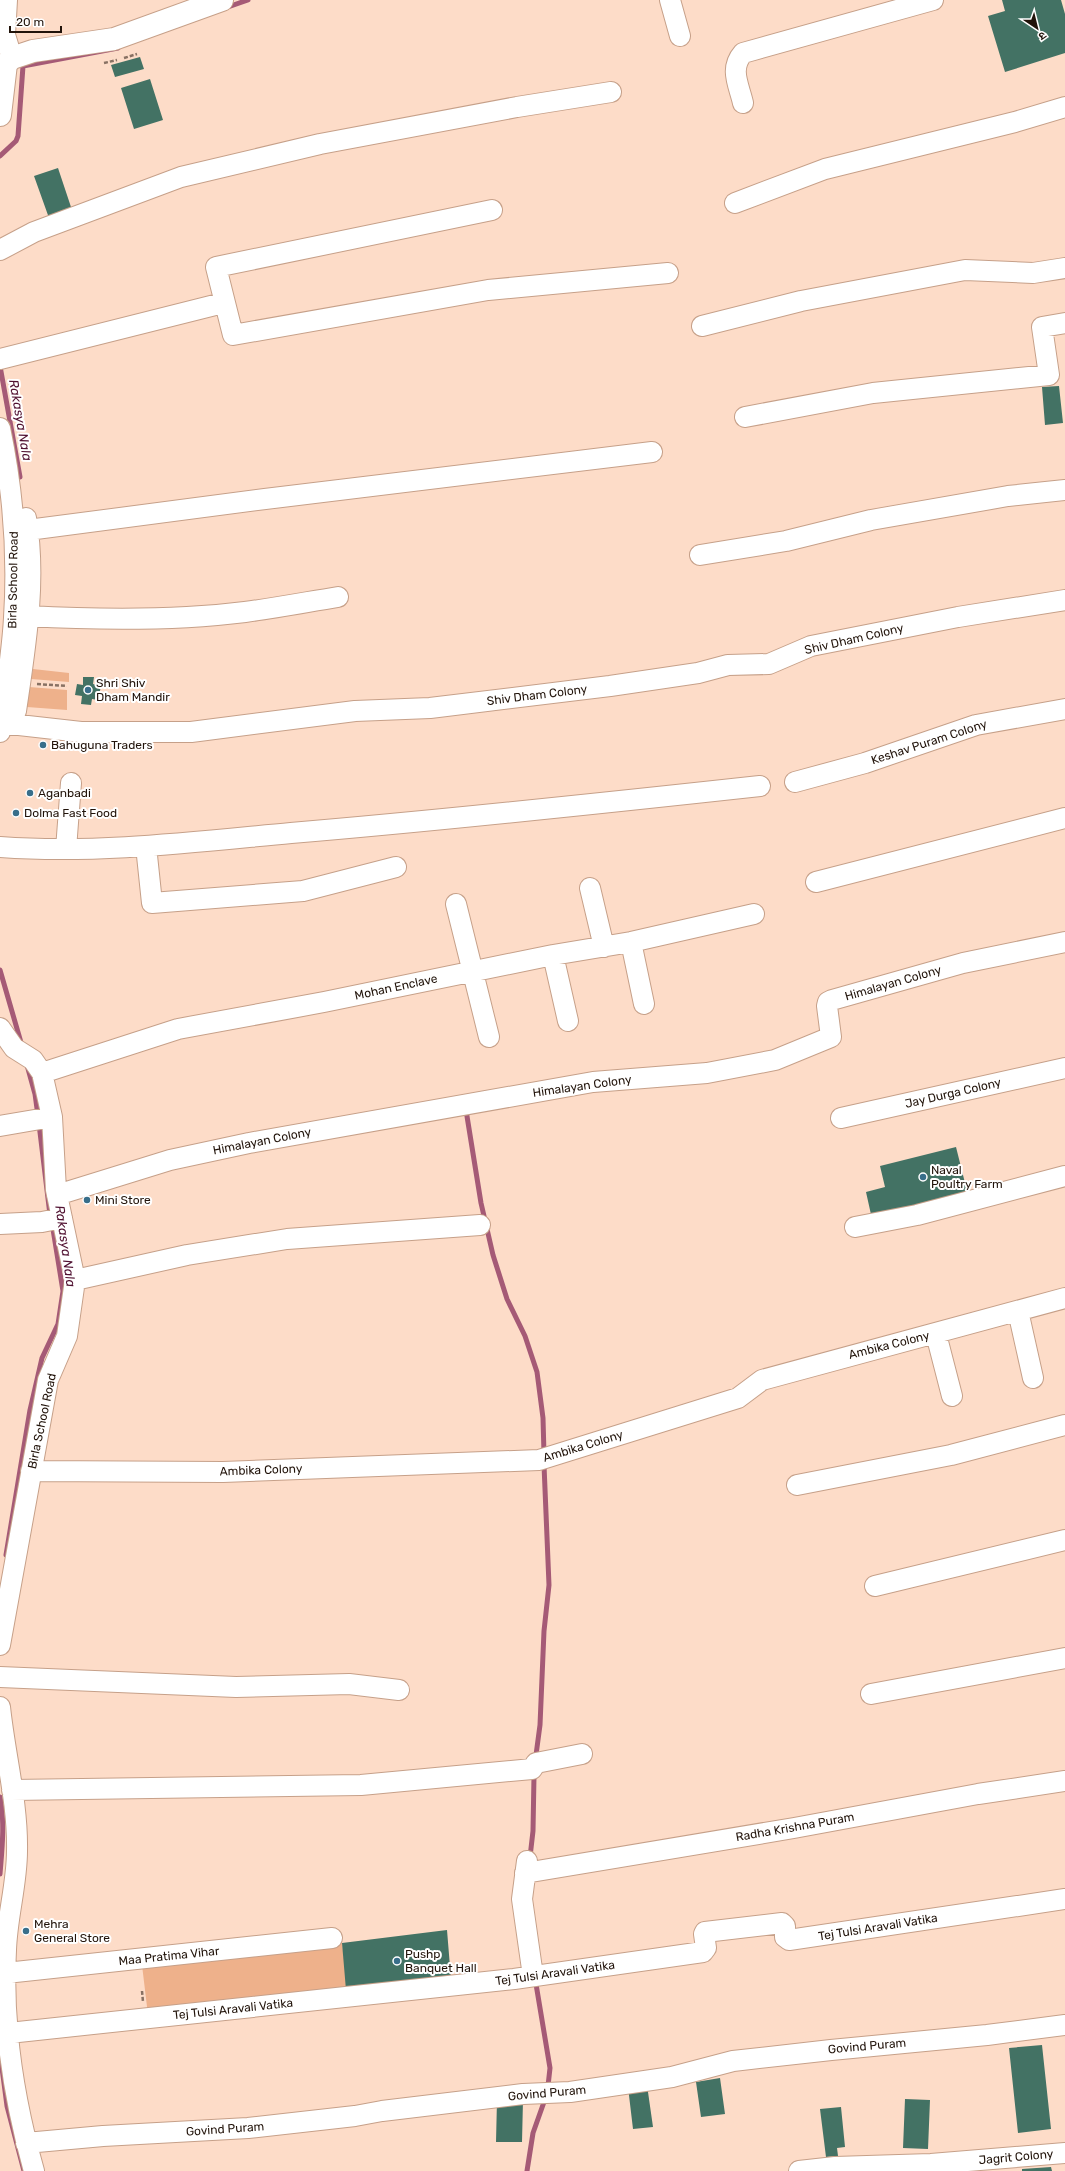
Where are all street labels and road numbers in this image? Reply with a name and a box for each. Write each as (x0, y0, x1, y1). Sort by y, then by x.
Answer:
street label: Birla School Road (5, 531, 21, 629)
street label: Shiv Dham Colony (803, 621, 905, 657)
street label: Shiv Dham Colony (486, 682, 588, 708)
street label: Keshav Puram Colony (869, 717, 989, 767)
street label: Himalayan Colony (843, 962, 943, 1003)
street label: Mohan Enclave (353, 971, 439, 1003)
street label: Himalayan Colony (532, 1072, 633, 1100)
street label: Jay Durga Colony (904, 1075, 1003, 1111)
street label: Himalayan Colony (212, 1125, 313, 1157)
street label: Ambika Colony (847, 1328, 931, 1362)
street label: Birla School Road (25, 1372, 59, 1470)
street label: Ambika Colony (541, 1427, 625, 1465)
street label: Ambika Colony (219, 1462, 303, 1478)
street label: Radha Krishna Puram (735, 1810, 855, 1844)
street label: Tej Tulsi Aravali Vatika (817, 1911, 939, 1943)
street label: Maa Pratima Vihar (118, 1944, 220, 1968)
street label: Tej Tulsi Aravali Vatika (494, 1958, 616, 1988)
street label: Tej Tulsi Aravali Vatika (172, 1996, 294, 2022)
street label: Govind Puram (827, 2036, 907, 2056)
street label: Govind Puram (507, 2083, 587, 2103)
street label: Govind Puram (185, 2119, 265, 2139)
street label: Jagrit Colony (978, 2147, 1054, 2167)

